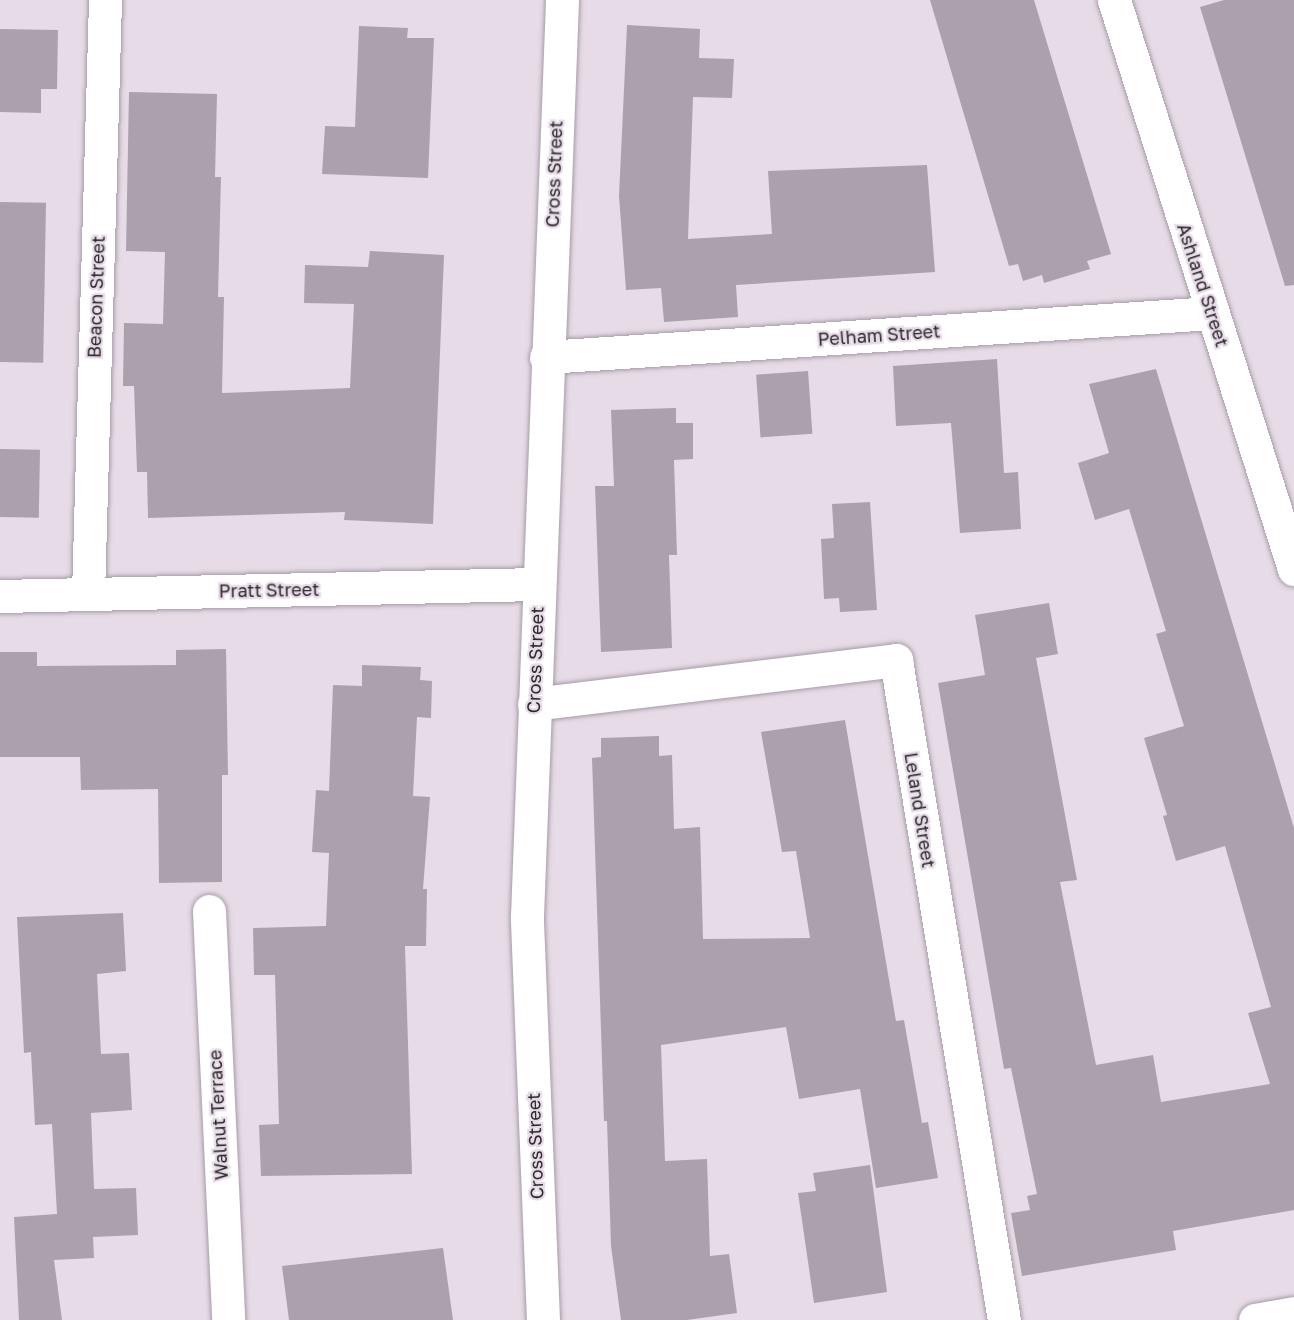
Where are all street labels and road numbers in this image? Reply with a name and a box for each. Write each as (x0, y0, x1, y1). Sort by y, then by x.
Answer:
street label: Cross Street (541, 120, 567, 228)
street label: Ashland Street (1173, 221, 1233, 349)
street label: Beacon Street (83, 236, 109, 358)
street label: Pelham Street (817, 320, 941, 350)
street label: Pratt Street (219, 578, 319, 602)
street label: Cross Street (522, 606, 548, 714)
street label: Leland Street (900, 751, 940, 869)
street label: Walnut Terrace (204, 1049, 232, 1181)
street label: Cross Street (522, 1092, 548, 1200)

